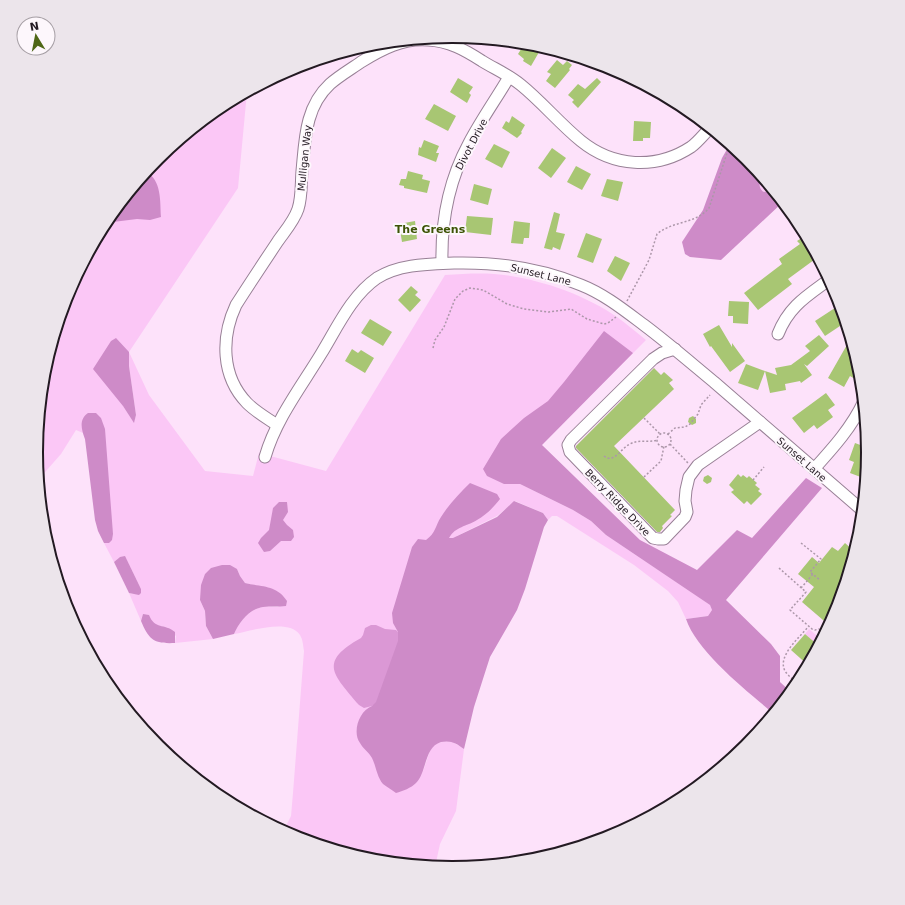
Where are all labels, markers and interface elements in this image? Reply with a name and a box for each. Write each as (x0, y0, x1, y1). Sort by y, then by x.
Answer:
north arrow (16, 16, 56, 56)
text: N (29, 19, 40, 34)
street label: Divot Drive (453, 117, 490, 172)
street label: Mulligan Way (296, 124, 313, 192)
district label: The Greens (395, 223, 466, 236)
street label: Sunset Lane (510, 262, 572, 287)
street label: Sunset Lane (775, 435, 829, 484)
street label: Berry Ridge Drive (583, 467, 652, 538)

